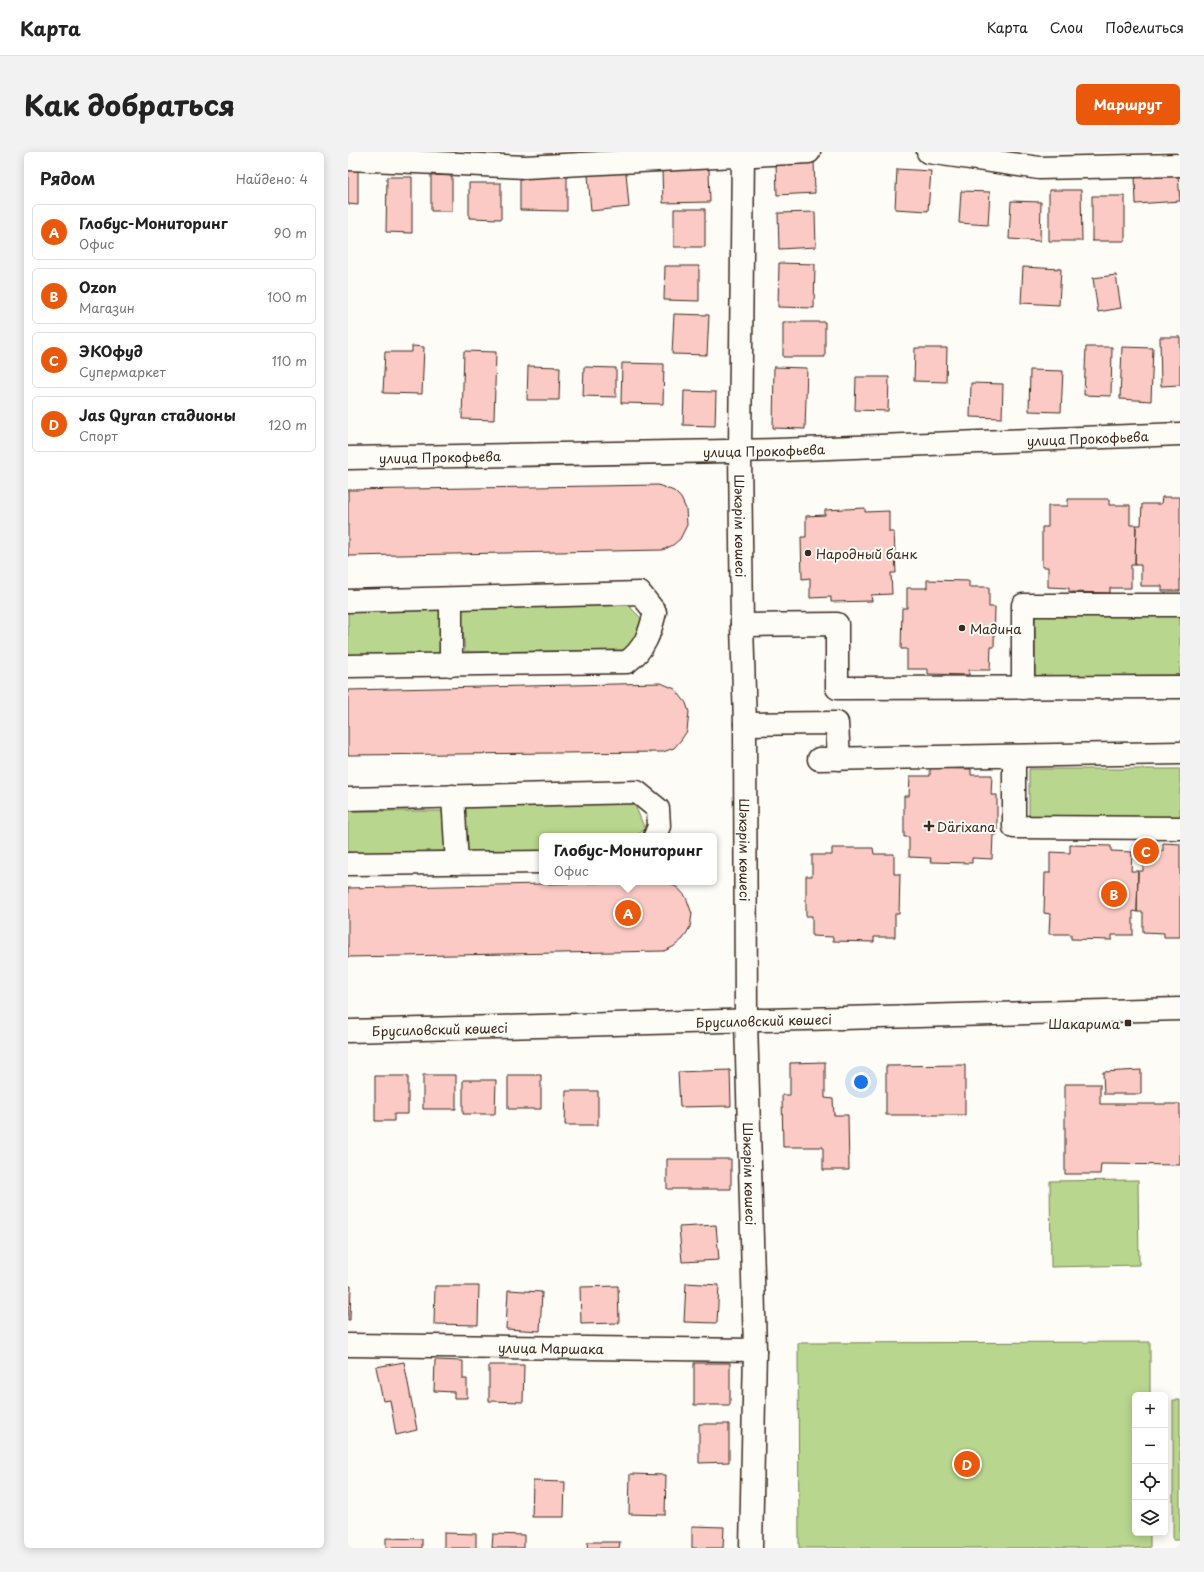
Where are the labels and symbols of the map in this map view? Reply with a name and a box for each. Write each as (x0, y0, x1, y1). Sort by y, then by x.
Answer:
street label: улица Прокофьева (1026, 426, 1150, 450)
street label: улица Прокофьева (703, 439, 826, 461)
street label: улица Прокофьева (379, 446, 502, 467)
street label: Шәкәрім көшесі (731, 474, 751, 578)
place label: Народный банк (816, 544, 917, 563)
marker: Народный банк (803, 548, 813, 558)
place label: Мадина (970, 619, 1022, 638)
marker: Мадина (957, 623, 967, 633)
street label: Шәкәрім көшесі (736, 798, 755, 901)
place label: Därixana (937, 817, 996, 836)
marker: Därixana (924, 821, 934, 831)
pin: C (1133, 836, 1159, 866)
pin: B (1101, 879, 1127, 909)
pin: A (615, 898, 641, 928)
street label: Брусиловский көшесі (696, 1009, 832, 1031)
place label: Шакарима (1048, 1014, 1121, 1033)
street label: Брусиловский көшесі (372, 1017, 508, 1040)
marker: Шакарима (1123, 1018, 1133, 1028)
your location (851, 1072, 871, 1092)
street label: Шәкәрім көшесі (739, 1122, 761, 1226)
street label: улица Маршака (498, 1337, 605, 1358)
pin: D (954, 1449, 980, 1479)

